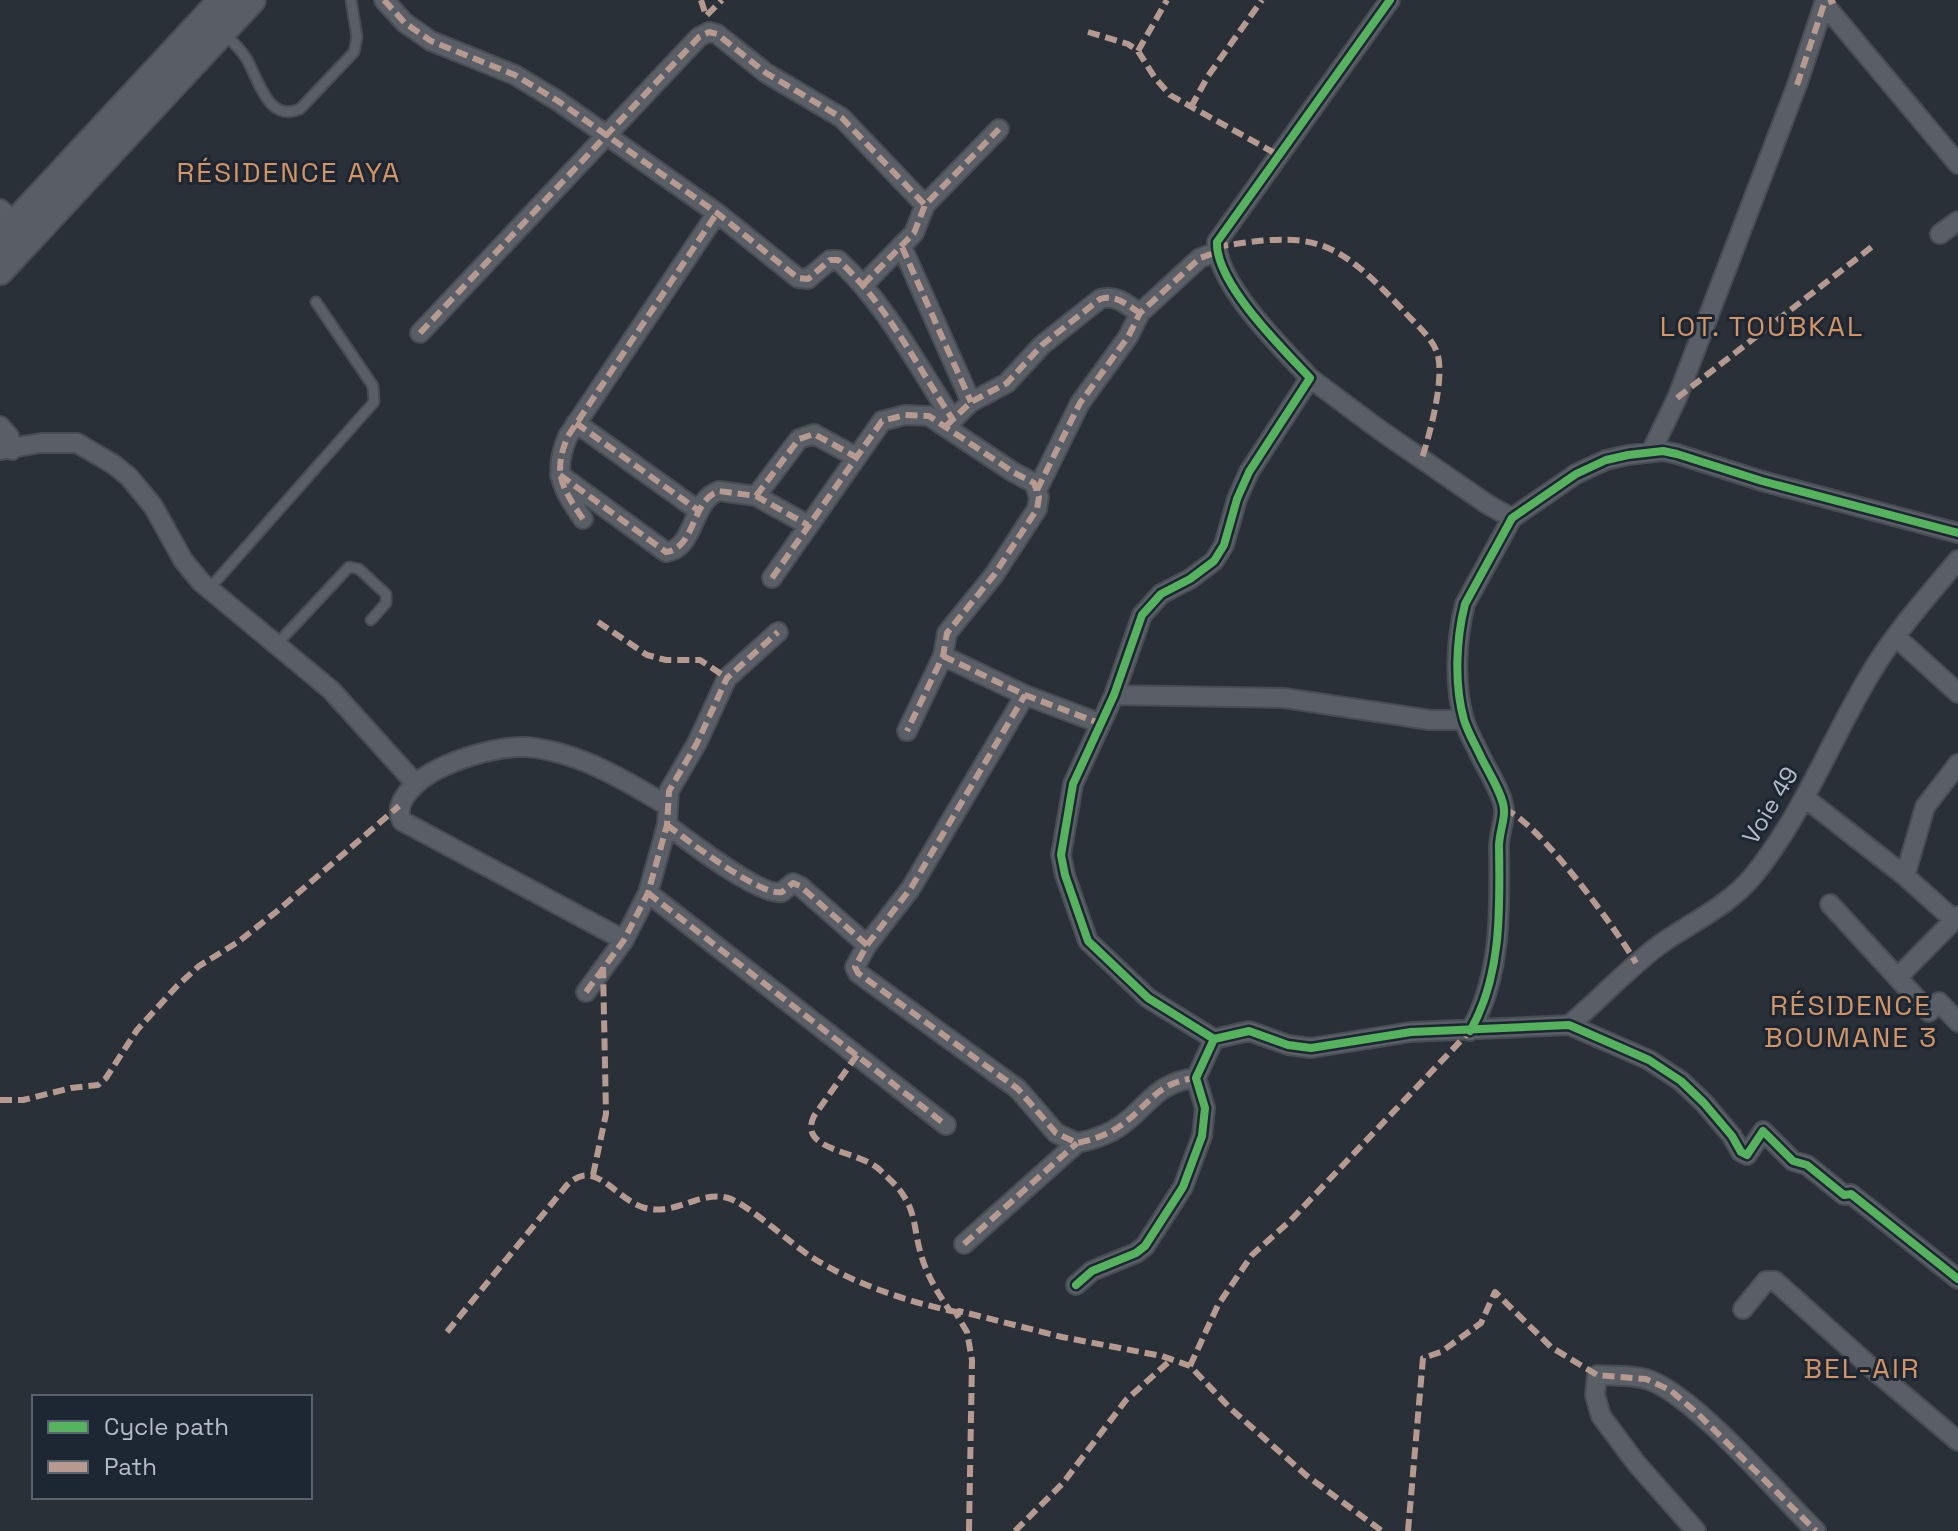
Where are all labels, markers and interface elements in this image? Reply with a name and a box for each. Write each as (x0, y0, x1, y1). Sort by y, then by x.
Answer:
district label: RÉSIDENCE AYA (177, 154, 402, 190)
district label: LOT. TOUBKAL (1660, 308, 1864, 344)
street label: Voie 49 (1735, 761, 1805, 849)
district label: RÉSIDENCE BOUMANE 3 (1764, 987, 1938, 1055)
district label: BEL-AIR (1804, 1350, 1920, 1386)
legend (32, 1395, 312, 1499)
text: Cycle path (104, 1411, 229, 1442)
text: Path (104, 1451, 157, 1482)

